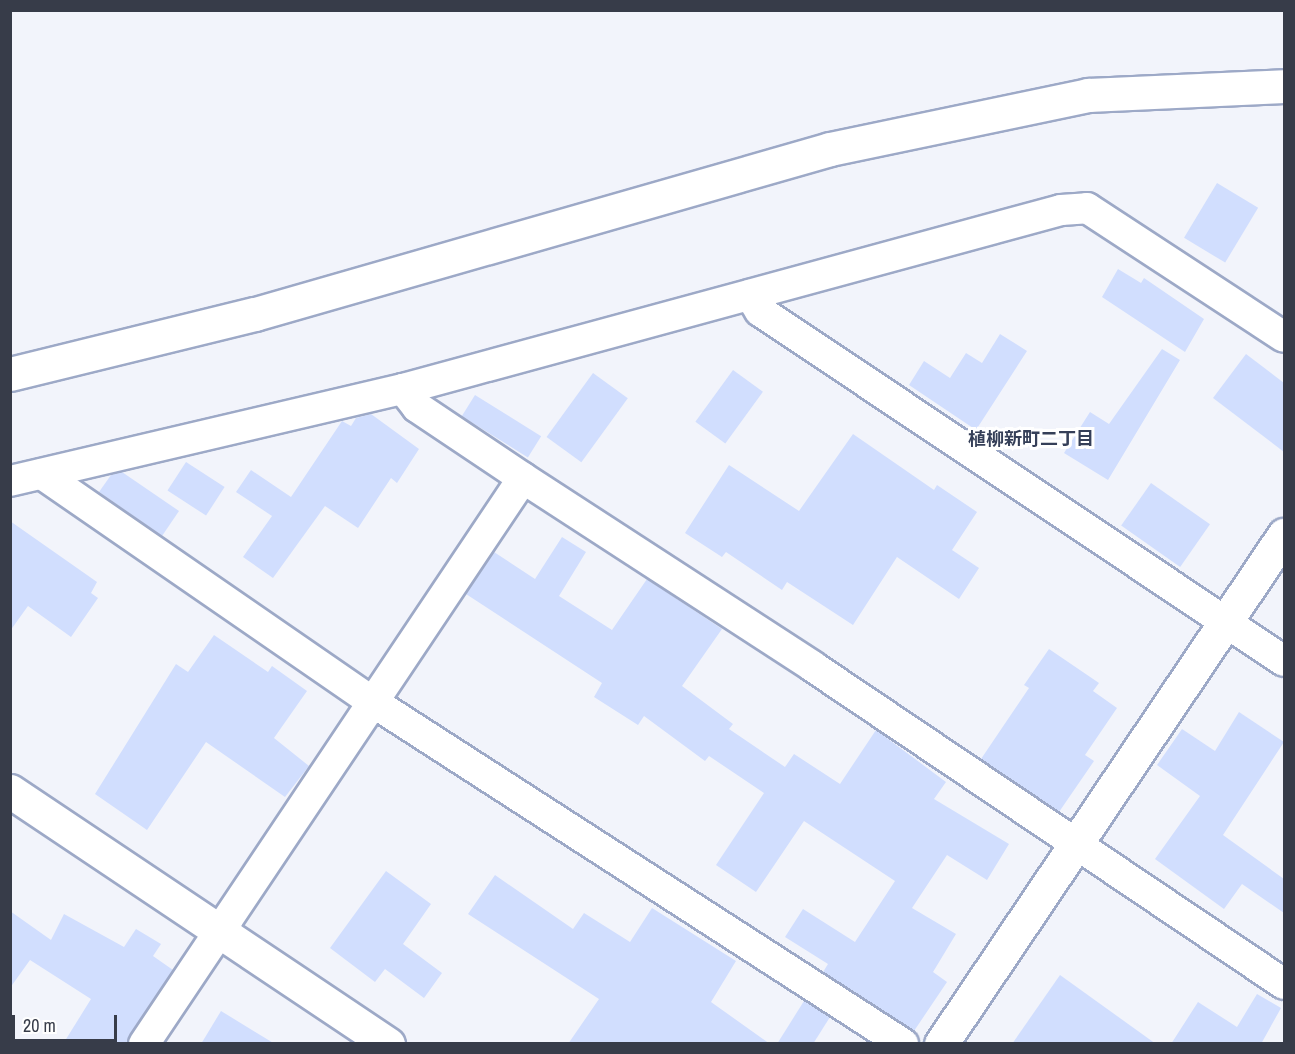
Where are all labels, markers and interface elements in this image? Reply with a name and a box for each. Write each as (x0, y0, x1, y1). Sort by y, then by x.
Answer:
district label: 植柳新町二丁目 (968, 428, 1094, 450)
scale bar (15, 1003, 120, 1041)
text: 20 m (23, 1013, 56, 1038)

